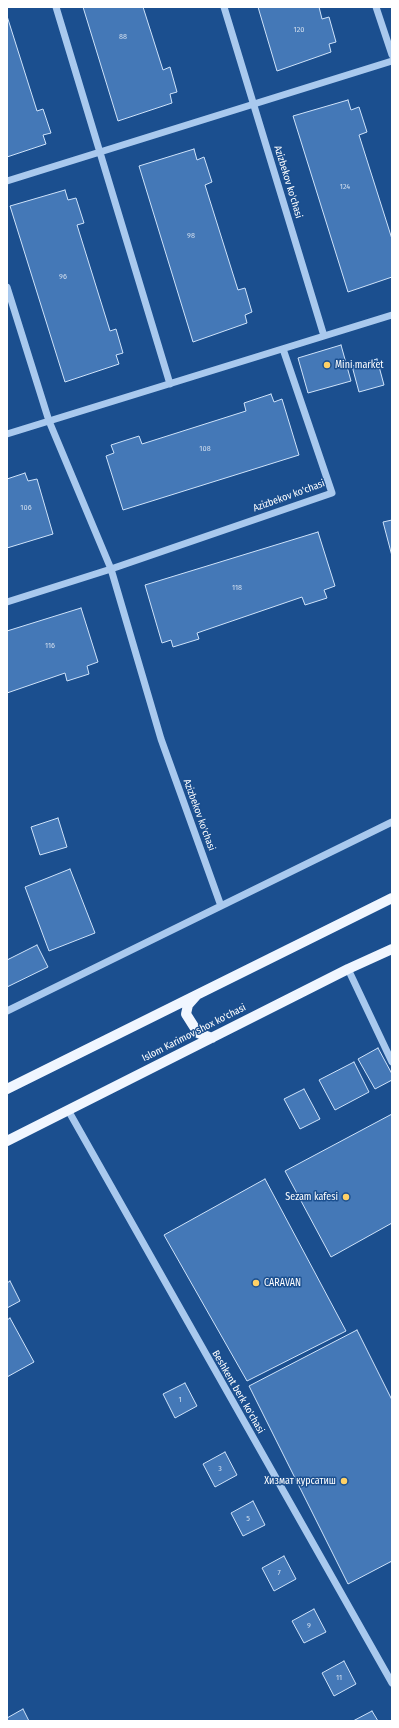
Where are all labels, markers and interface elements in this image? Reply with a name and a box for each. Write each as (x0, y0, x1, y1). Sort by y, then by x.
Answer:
house number: 120 (294, 25, 304, 35)
house number: 88 (119, 32, 127, 42)
street label: Azizbekov ko'chasi (271, 144, 305, 220)
house number: 124 (340, 182, 350, 192)
house number: 98 (187, 231, 195, 241)
house number: 96 (59, 272, 67, 282)
place label: Mini market (335, 359, 384, 371)
marker: Mini market (322, 360, 332, 370)
house number: 108 (199, 444, 211, 454)
street label: Azizbekov ko'chasi (252, 477, 326, 515)
house number: 106 (20, 503, 32, 513)
house number: 118 (232, 583, 242, 593)
house number: 116 (45, 641, 55, 651)
street label: Azizbekov ko'chasi (180, 778, 218, 852)
street label: Islom Karimov shox ko'chasi (140, 1002, 248, 1064)
place label: Sezam kafesi (285, 1191, 338, 1203)
marker: Sezam kafesi (341, 1192, 351, 1202)
place label: CARAVAN (264, 1277, 301, 1289)
marker: CARAVAN (251, 1278, 261, 1288)
street label: Beshkent berk ko'chasi (209, 1348, 267, 1436)
house number: 1 (178, 1395, 182, 1405)
house number: 3 (218, 1464, 222, 1474)
place label: Хизмат курсатиш (264, 1475, 336, 1487)
marker: Хизмат курсатиш (339, 1476, 349, 1486)
house number: 5 (246, 1514, 250, 1524)
house number: 7 (277, 1568, 281, 1578)
house number: 9 (307, 1621, 311, 1631)
house number: 11 (336, 1673, 342, 1683)

